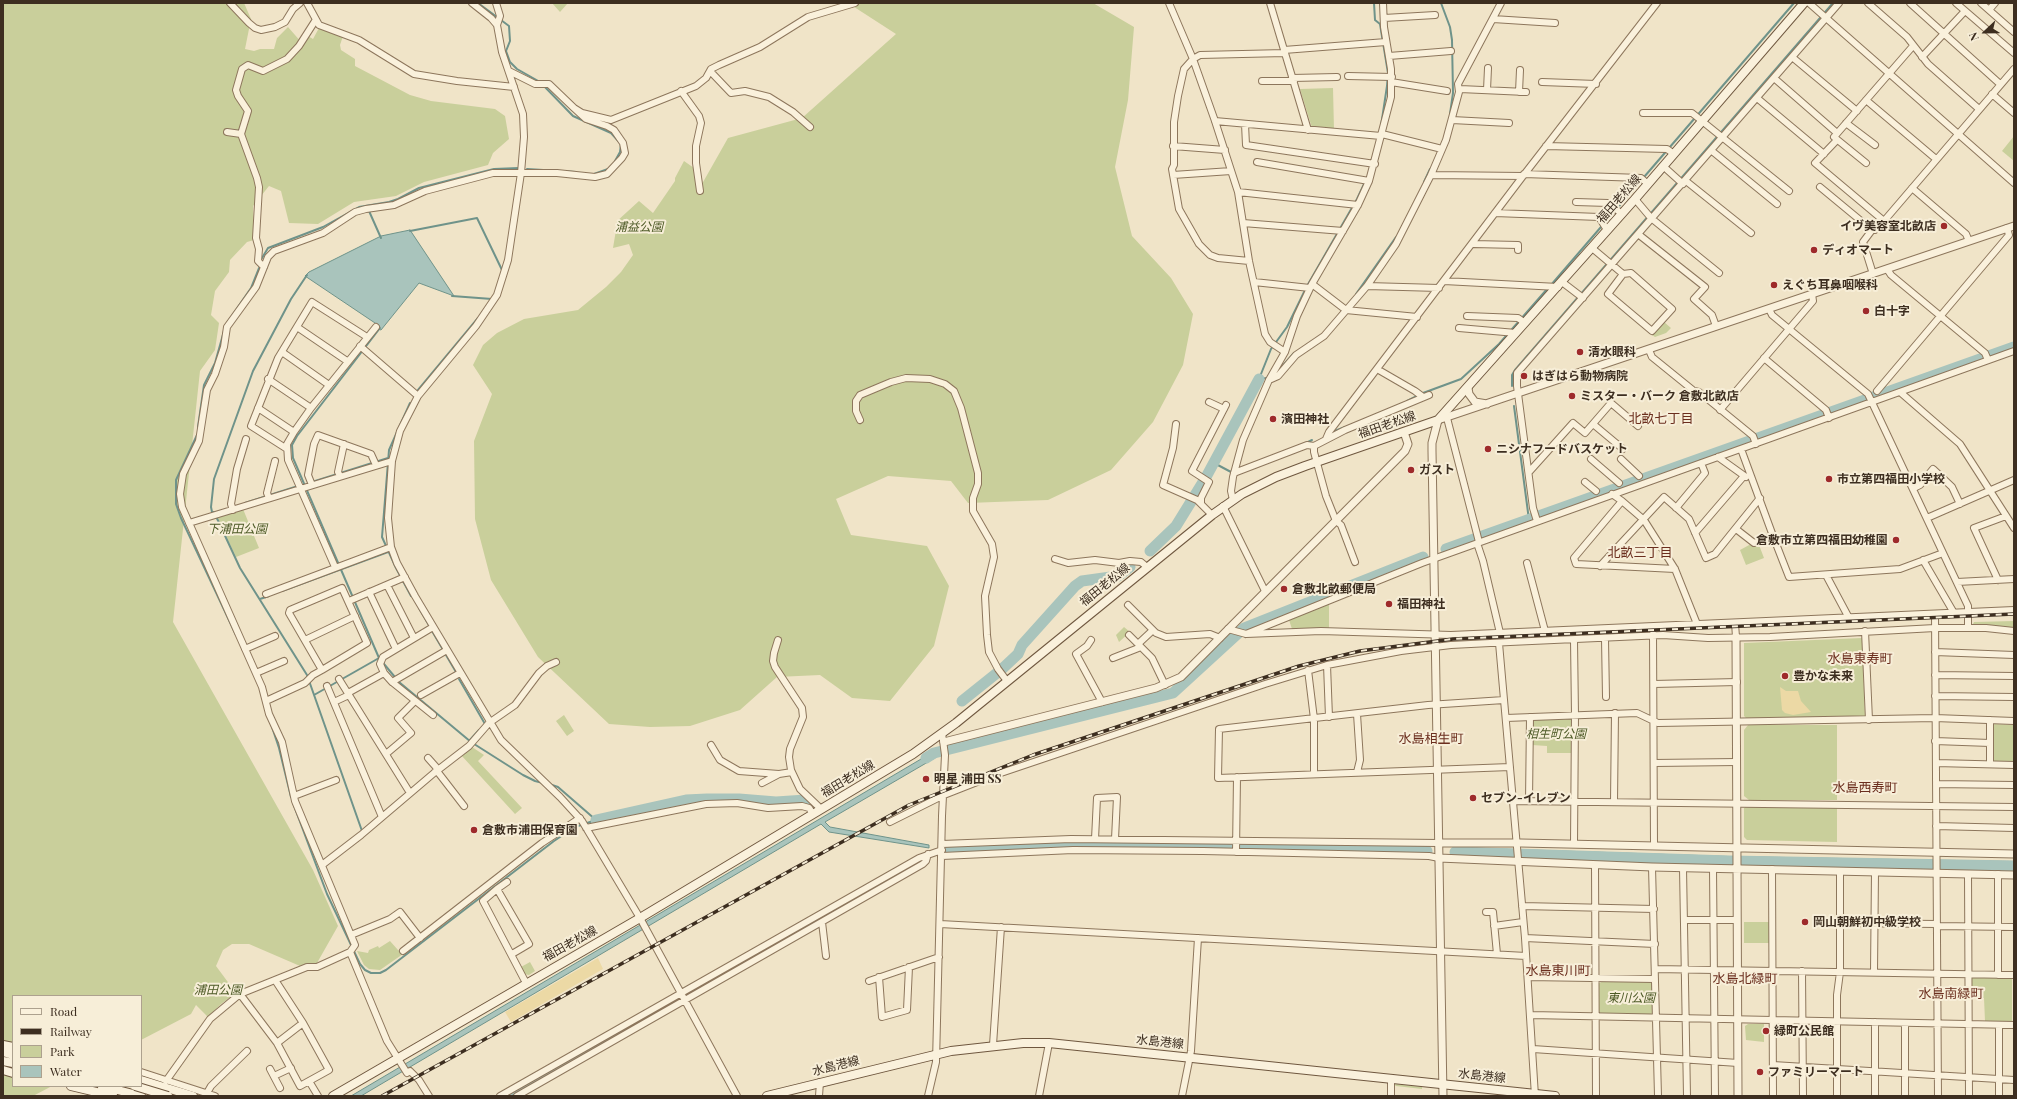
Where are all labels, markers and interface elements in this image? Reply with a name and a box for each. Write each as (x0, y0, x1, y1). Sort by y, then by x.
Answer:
north arrow (1965, 12, 2005, 52)
text: N (1965, 30, 1982, 43)
street label: 福田老松線 (1594, 172, 1644, 226)
place label: イヴ美容室北畝店 (1840, 219, 1936, 233)
park label: 浦益公園 (615, 220, 663, 234)
marker: イヴ美容室北畝店 (1939, 221, 1949, 231)
place label: ディオマート (1822, 243, 1894, 257)
marker: ディオマート (1809, 245, 1819, 255)
place label: えぐち耳鼻咽喉科 (1782, 278, 1878, 292)
marker: えぐち耳鼻咽喉科 (1769, 280, 1779, 290)
place label: 白十字 (1874, 304, 1910, 318)
marker: 白十字 (1861, 306, 1871, 316)
place label: 清水眼科 (1588, 345, 1636, 359)
marker: 清水眼科 (1575, 347, 1585, 357)
place label: はぎはら動物病院 (1532, 369, 1628, 383)
marker: はぎはら動物病院 (1519, 371, 1529, 381)
place label: ミスター・バーク 倉敷北畝店 (1580, 389, 1739, 403)
marker: ミスター・バーク 倉敷北畝店 (1567, 391, 1577, 401)
street label: 福田老松線 (1356, 408, 1418, 442)
district label: 北畝七丁目 (1629, 411, 1693, 427)
place label: 濱田神社 (1281, 412, 1329, 426)
marker: 濱田神社 (1268, 414, 1278, 424)
place label: ニシナフードバスケット (1496, 442, 1628, 456)
marker: ニシナフードバスケット (1483, 444, 1493, 454)
place label: ガスト (1419, 463, 1455, 477)
marker: ガスト (1406, 465, 1416, 475)
place label: 市立第四福田小学校 (1837, 472, 1945, 486)
marker: 市立第四福田小学校 (1824, 474, 1834, 484)
park label: 下浦田公園 (207, 522, 267, 536)
place label: 倉敷市立第四福田幼稚園 (1756, 533, 1888, 547)
marker: 倉敷市立第四福田幼稚園 (1891, 535, 1901, 545)
district label: 北畝三丁目 (1608, 545, 1672, 561)
street label: 福田老松線 (1077, 561, 1133, 609)
place label: 倉敷北畝郵便局 (1292, 582, 1376, 596)
marker: 倉敷北畝郵便局 (1279, 584, 1289, 594)
place label: 福田神社 (1397, 597, 1445, 611)
marker: 福田神社 (1384, 599, 1394, 609)
district label: 水島東寿町 (1828, 651, 1892, 667)
place label: 豊かな未来 (1793, 669, 1853, 683)
marker: 豊かな未来 (1780, 671, 1790, 681)
park label: 相生町公園 (1526, 727, 1586, 741)
district label: 水島相生町 (1399, 731, 1463, 747)
street label: 福田老松線 (819, 757, 877, 801)
place label: 明星 浦田 SS (934, 772, 1002, 786)
marker: 明星 浦田 SS (921, 774, 931, 784)
district label: 水島西寿町 (1833, 780, 1897, 796)
place label: セブン-イレブン (1481, 791, 1571, 805)
marker: セブン-イレブン (1468, 793, 1478, 803)
place label: 倉敷市浦田保育園 (482, 823, 578, 837)
marker: 倉敷市浦田保育園 (469, 825, 479, 835)
place label: 岡山朝鮮初中級学校 (1813, 915, 1921, 929)
marker: 岡山朝鮮初中級学校 (1800, 917, 1810, 927)
street label: 福田老松線 (540, 923, 600, 965)
district label: 水島東川町 (1526, 963, 1590, 979)
district label: 水島北緑町 (1713, 971, 1777, 987)
park label: 浦田公園 (194, 983, 242, 997)
district label: 水島南緑町 (1919, 986, 1983, 1002)
park label: 東川公園 (1607, 991, 1655, 1005)
legend (12, 995, 142, 1087)
text: Road (50, 1003, 77, 1019)
text: Railway (50, 1023, 92, 1039)
place label: 緑町公民館 (1774, 1024, 1834, 1038)
marker: 緑町公民館 (1761, 1026, 1771, 1036)
street label: 水島港線 (1135, 1032, 1185, 1052)
text: Park (50, 1043, 75, 1059)
street label: 水島港線 (811, 1053, 861, 1079)
text: Water (50, 1063, 82, 1079)
place label: ファミリーマート (1768, 1065, 1864, 1079)
street label: 水島港線 (1457, 1066, 1507, 1086)
marker: ファミリーマート (1755, 1067, 1765, 1077)

